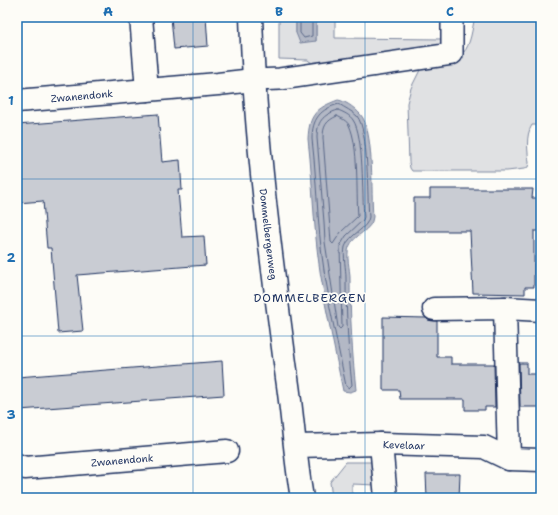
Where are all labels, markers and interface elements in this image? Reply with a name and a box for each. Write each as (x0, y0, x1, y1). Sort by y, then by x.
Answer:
text: A (103, 3, 113, 20)
text: B (275, 3, 283, 20)
text: C (446, 3, 454, 20)
street label: Zwanendonk (50, 87, 114, 105)
text: 1 (8, 92, 14, 109)
street label: Dommelbergenweg (257, 188, 280, 281)
text: 2 (6, 249, 16, 266)
district label: DOMMELBERGEN (253, 290, 367, 306)
text: 3 (6, 406, 16, 423)
street label: Kevelaar (383, 438, 426, 452)
street label: Zwanendonk (90, 451, 154, 469)

